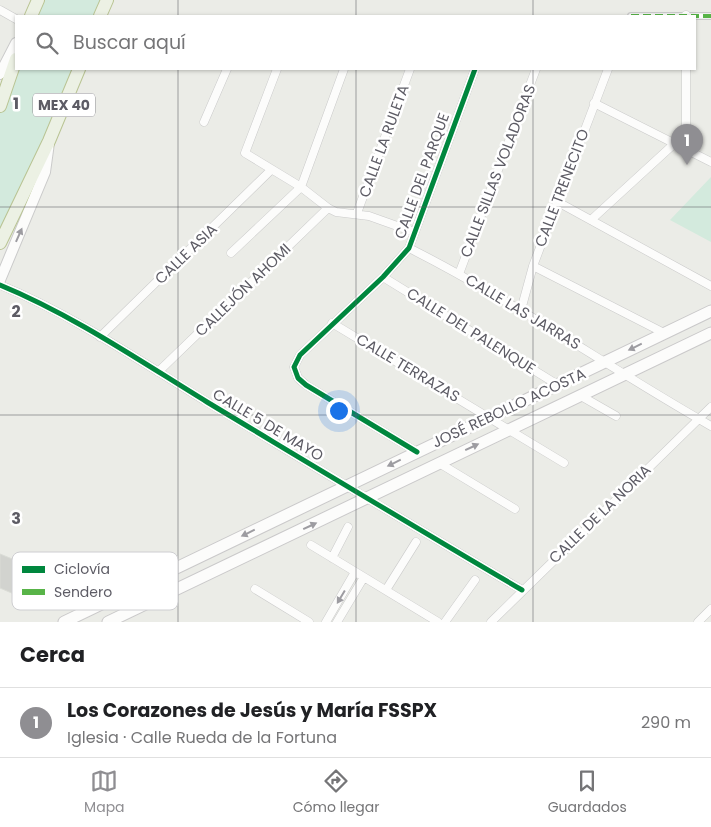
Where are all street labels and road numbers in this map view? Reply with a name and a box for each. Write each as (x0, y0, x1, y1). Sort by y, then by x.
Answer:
street label: CALLE SILLAS VOLADORAS (455, 81, 540, 260)
street label: CALLE LA RULETA (353, 82, 414, 200)
road number: MEX 40 (33, 94, 95, 116)
street label: CALLE DEL PARQUE (389, 110, 454, 242)
street label: CALLE TRENECITO (529, 126, 594, 250)
street label: CALLE ASIA (150, 219, 221, 289)
street label: CALLEJÓN AHOMI (190, 238, 295, 341)
street label: CALLE LAS JARRAS (462, 269, 585, 354)
street label: CALLE DEL PALENQUE (403, 282, 540, 379)
street label: CALLE TERRAZAS (352, 328, 464, 407)
street label: JOSÉ REBOLLO ACOSTA (429, 363, 589, 452)
street label: CALLE 5 DE MAYO (209, 383, 328, 466)
street label: CALLE DE LA NORIA (544, 459, 655, 568)

